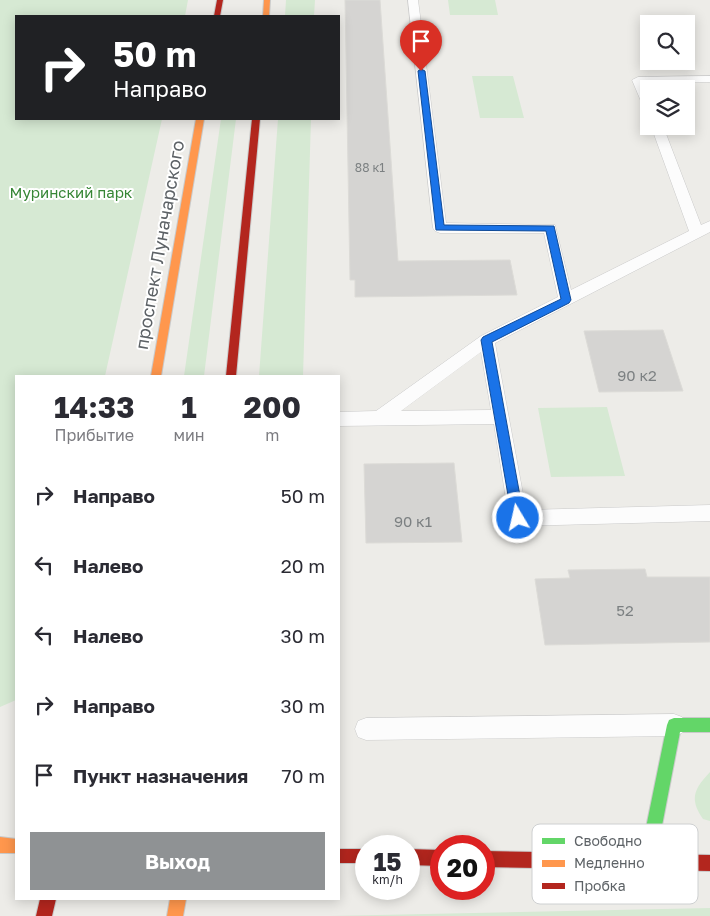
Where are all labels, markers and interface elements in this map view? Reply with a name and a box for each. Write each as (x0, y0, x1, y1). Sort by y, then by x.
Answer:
map controls (640, 15, 695, 135)
button: search (640, 15, 695, 70)
pin (400, 20, 442, 71)
icon: arrive (407, 27, 435, 55)
text: 50 m (113, 33, 196, 75)
icon: right (30, 35, 95, 100)
text: Направо (113, 75, 207, 102)
button: layers (640, 80, 695, 135)
street label: проспект Луначарского (130, 138, 188, 351)
house number: 88 к1 (355, 160, 385, 175)
park label: Муринский парк (9, 183, 133, 201)
house number: 90 к2 (617, 366, 657, 384)
text: 14:33 (54, 389, 134, 425)
text: 1 (181, 389, 197, 425)
text: 200 (244, 389, 301, 425)
text: Прибытие (54, 425, 134, 445)
text: мин (174, 425, 205, 445)
text: m (265, 425, 279, 445)
icon: right (30, 481, 58, 509)
text: Направо (73, 484, 155, 507)
text: 50 m (281, 484, 325, 507)
position arrow (491, 491, 543, 543)
house number: 90 к1 (394, 512, 432, 530)
icon: left (30, 551, 58, 579)
text: Налево (73, 554, 143, 577)
text: 20 m (281, 554, 325, 577)
house number: 52 (616, 601, 634, 619)
icon: left (30, 621, 58, 649)
text: Налево (73, 624, 143, 647)
text: 30 m (281, 624, 325, 647)
icon: right (30, 691, 58, 719)
text: Направо (73, 694, 155, 717)
text: 30 m (281, 694, 325, 717)
icon: arrive (30, 761, 58, 789)
text: Пункт назначения (73, 764, 248, 787)
text: 70 m (282, 764, 325, 787)
legend (532, 824, 698, 904)
button: Выход (30, 832, 325, 890)
text: Свободно (574, 832, 642, 849)
speed limit sign: 20 (430, 835, 495, 900)
text: 15 (373, 846, 402, 877)
text: Медленно (574, 854, 645, 871)
text: km/h (372, 872, 403, 887)
text: Пробка (574, 877, 626, 894)

